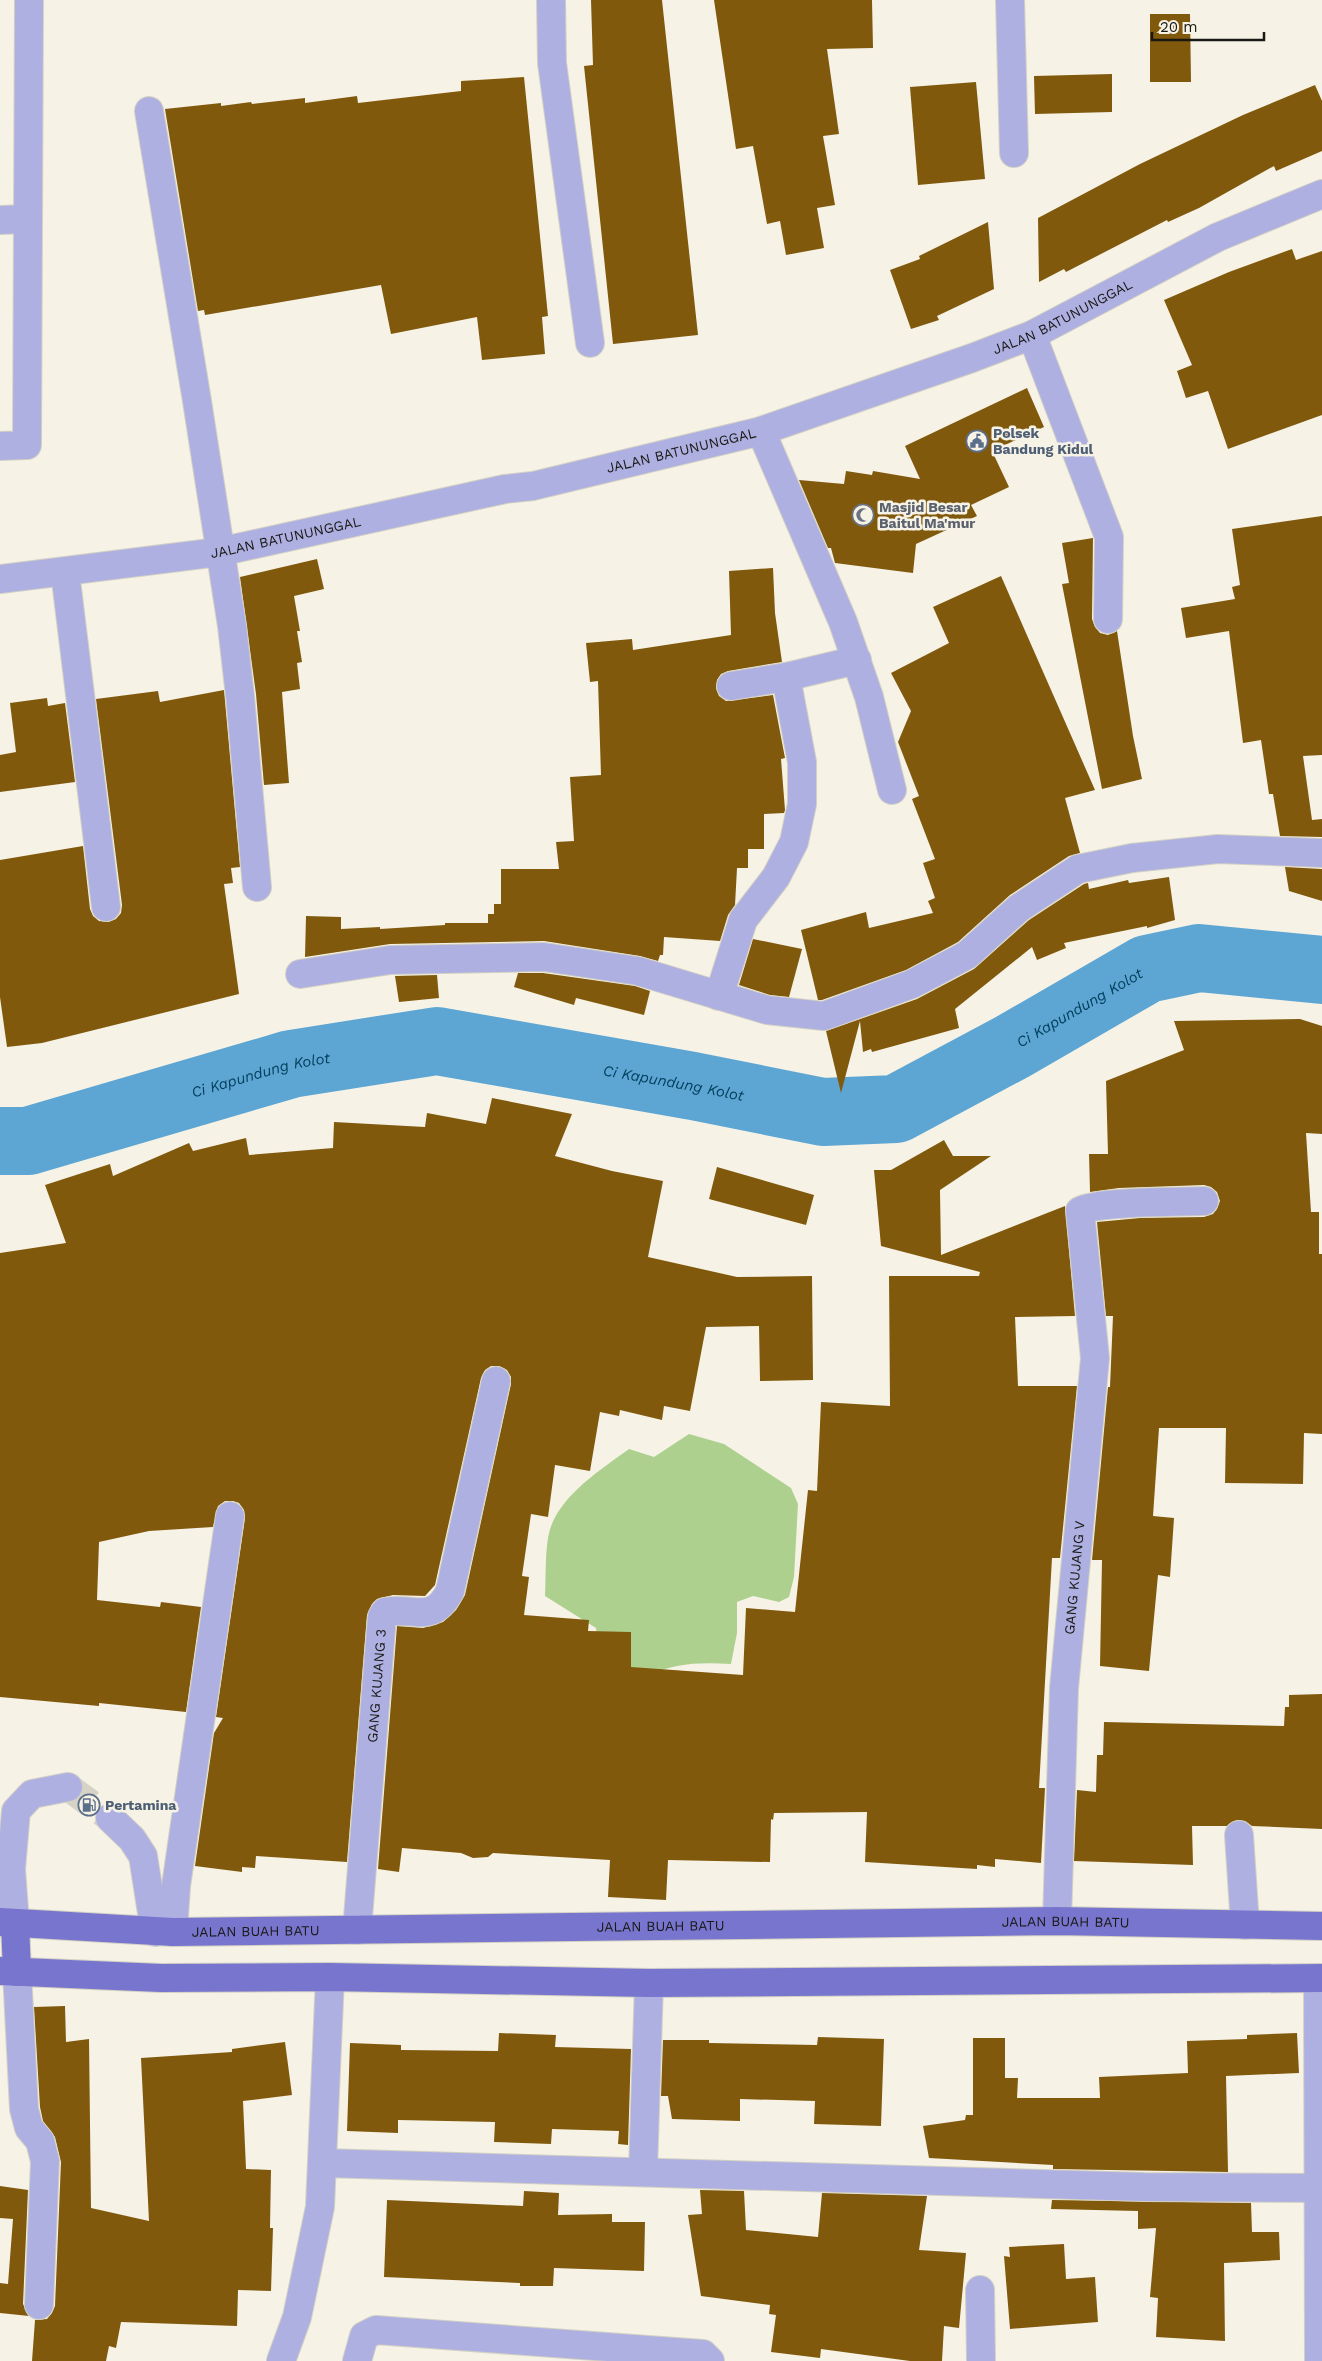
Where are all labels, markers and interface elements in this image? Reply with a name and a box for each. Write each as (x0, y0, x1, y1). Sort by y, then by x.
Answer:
scale bar (1152, 10, 1264, 42)
text: 20 m (1160, 18, 1198, 36)
street label: JALAN BATUNUNGGAL (990, 276, 1135, 357)
street label: JALAN BATUNUNGGAL (605, 425, 757, 476)
place label: Polsek Bandung Kidul (993, 425, 1094, 457)
public building icon: Polsek Bandung Kidul (965, 429, 989, 453)
place label: Masjid Besar Baitul Ma'mur (879, 499, 975, 531)
mosque icon: Masjid Besar Baitul Ma'mur (851, 503, 875, 527)
street label: JALAN BATUNUNGGAL (210, 513, 362, 561)
water label: Ci Kapundung Kolot (1013, 964, 1147, 1051)
water label: Ci Kapundung Kolot (189, 1049, 332, 1102)
water label: Ci Kapundung Kolot (602, 1061, 746, 1105)
street label: GANG KUJANG V (1061, 1520, 1088, 1635)
street label: GANG KUJANG 3 (364, 1628, 389, 1743)
fuel station icon: Pertamina (77, 1793, 101, 1817)
place label: Pertamina (105, 1797, 177, 1813)
street label: JALAN BUAH BATU (1002, 1913, 1130, 1930)
street label: JALAN BUAH BATU (597, 1917, 725, 1935)
street label: JALAN BUAH BATU (192, 1922, 320, 1940)

